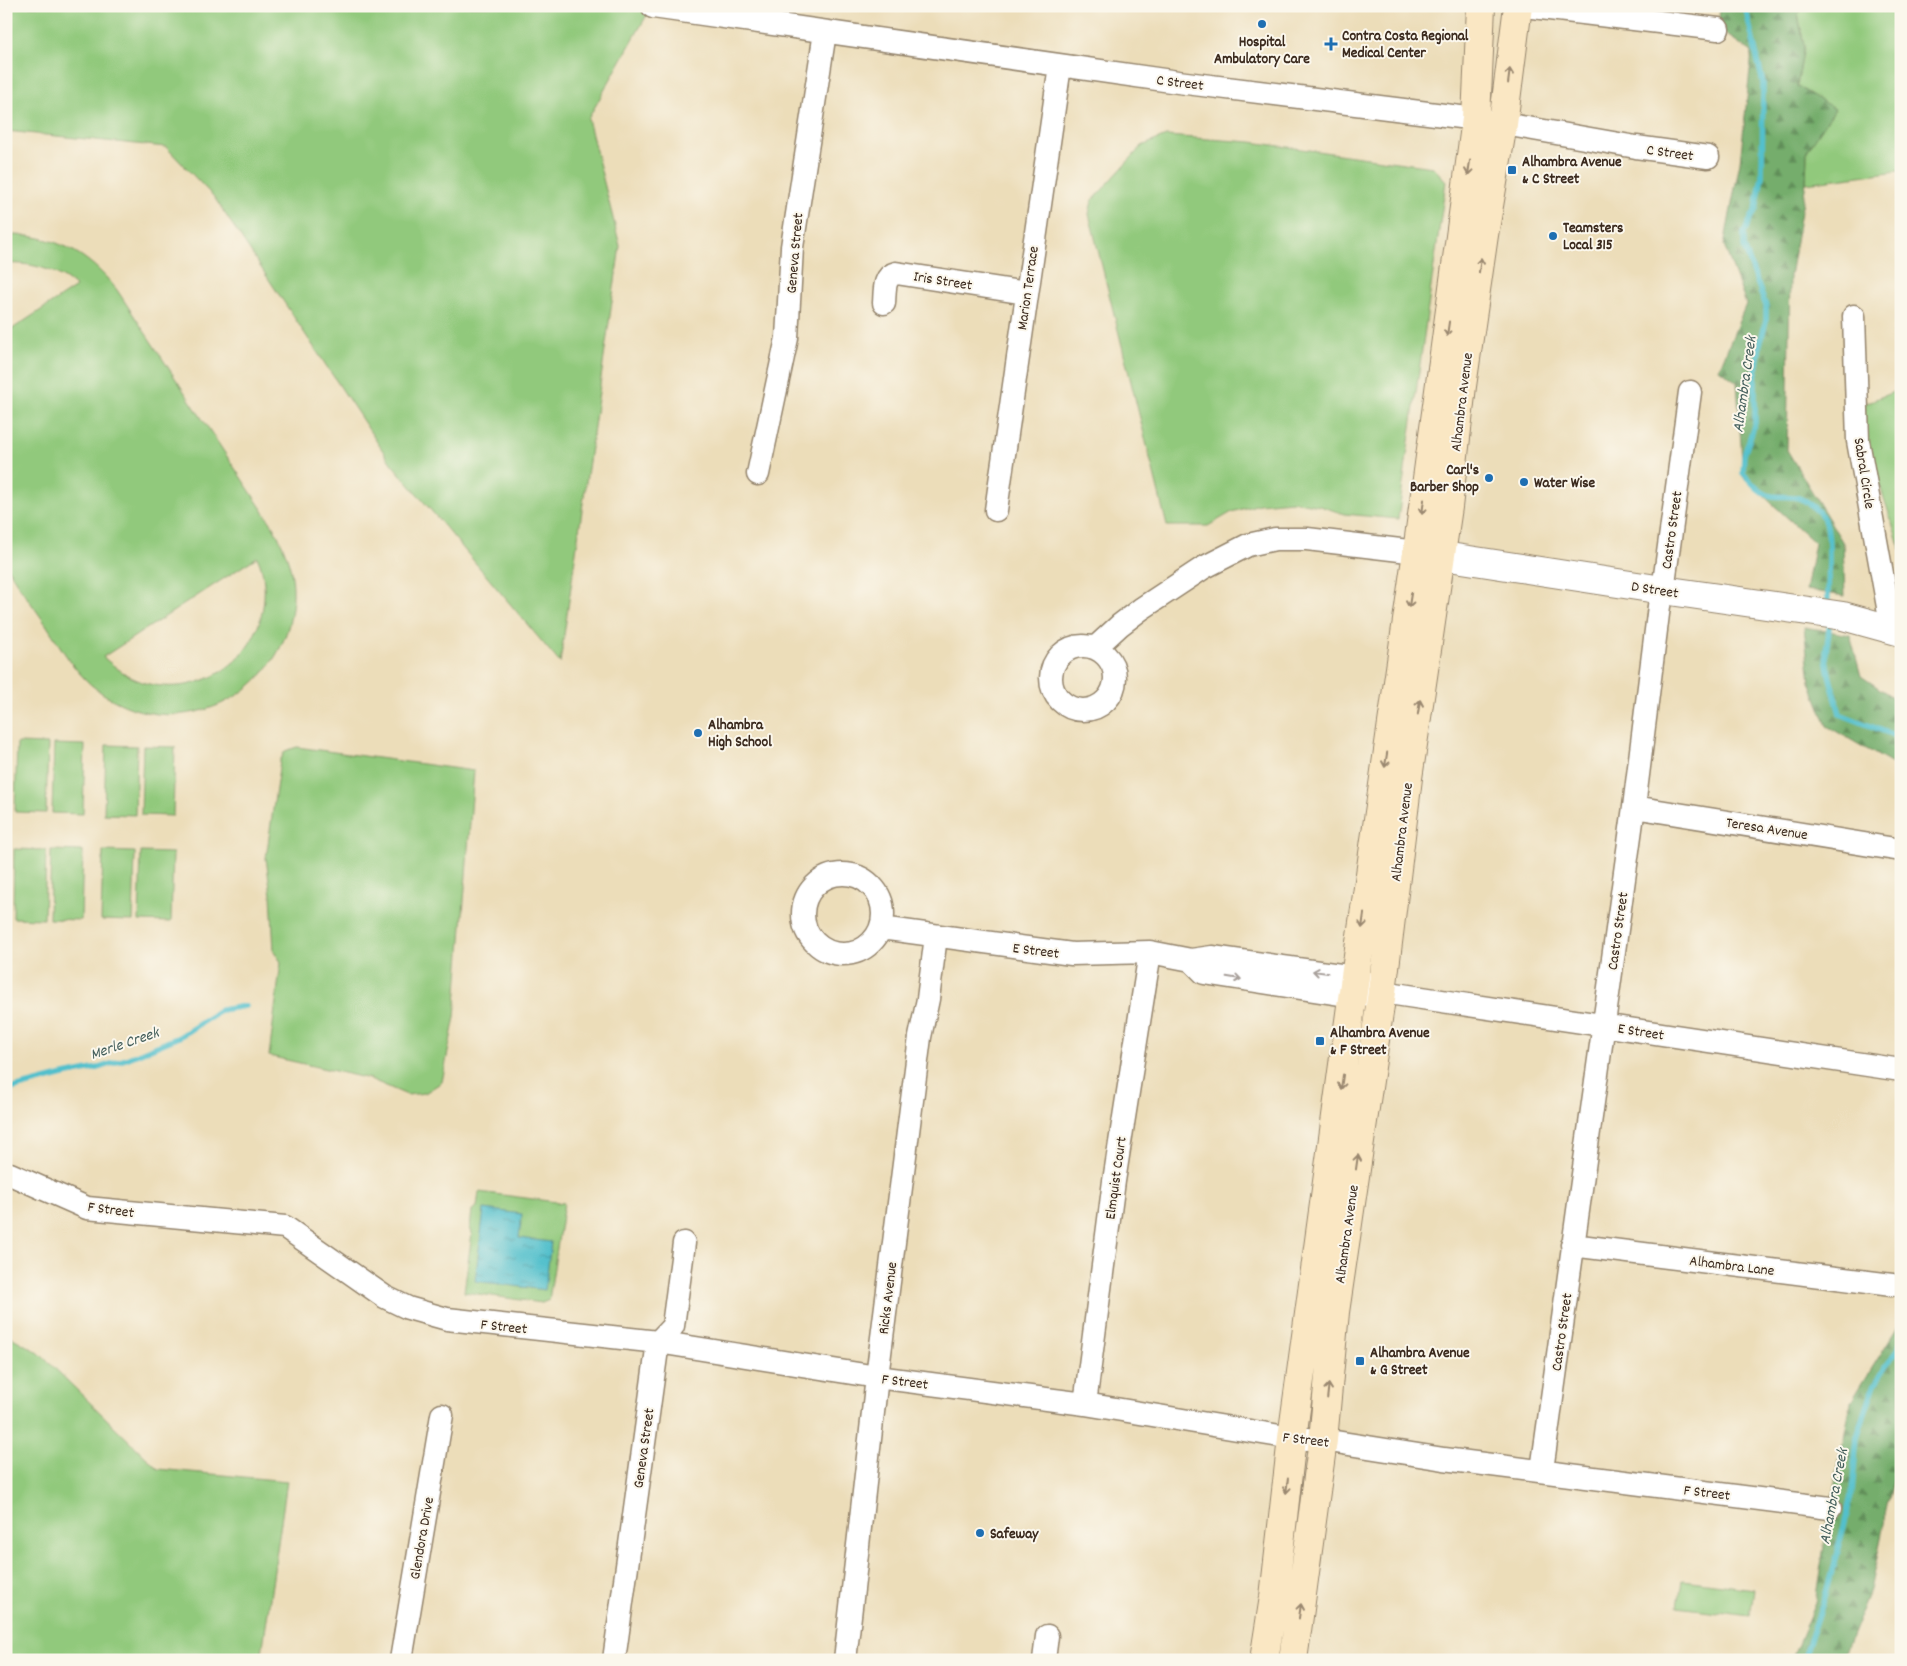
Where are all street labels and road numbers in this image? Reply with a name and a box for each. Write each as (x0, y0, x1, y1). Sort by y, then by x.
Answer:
street label: C Street (1155, 70, 1205, 98)
street label: C Street (1645, 140, 1695, 168)
street label: Geneva Street (782, 211, 811, 294)
street label: Marion Terrace (1012, 244, 1046, 332)
street label: Iris Street (912, 266, 974, 298)
street label: Alhambra Avenue (1446, 351, 1480, 453)
street label: Sabral Circle (1847, 436, 1880, 511)
street label: Castro Street (1657, 489, 1689, 571)
street label: D Street (1629, 576, 1680, 606)
street label: Alhambra Avenue (1386, 781, 1420, 883)
street label: Teresa Avenue (1724, 813, 1810, 847)
street label: Castro Street (1603, 890, 1635, 972)
street label: E Street (1011, 938, 1061, 966)
street label: E Street (1616, 1018, 1666, 1048)
street label: Elmquist Court (1100, 1135, 1134, 1221)
street label: Alhambra Avenue (1330, 1183, 1366, 1285)
street label: F Street (86, 1197, 136, 1225)
street label: Alhambra Lane (1688, 1251, 1776, 1283)
street label: Ricks Avenue (874, 1260, 904, 1336)
street label: Castro Street (1547, 1291, 1579, 1373)
street label: F Street (479, 1315, 529, 1341)
street label: F Street (880, 1369, 930, 1397)
street label: Geneva Street (628, 1406, 662, 1490)
street label: F Street (1281, 1427, 1331, 1455)
street label: F Street (1682, 1480, 1732, 1508)
street label: Glendora Drive (405, 1495, 441, 1581)

